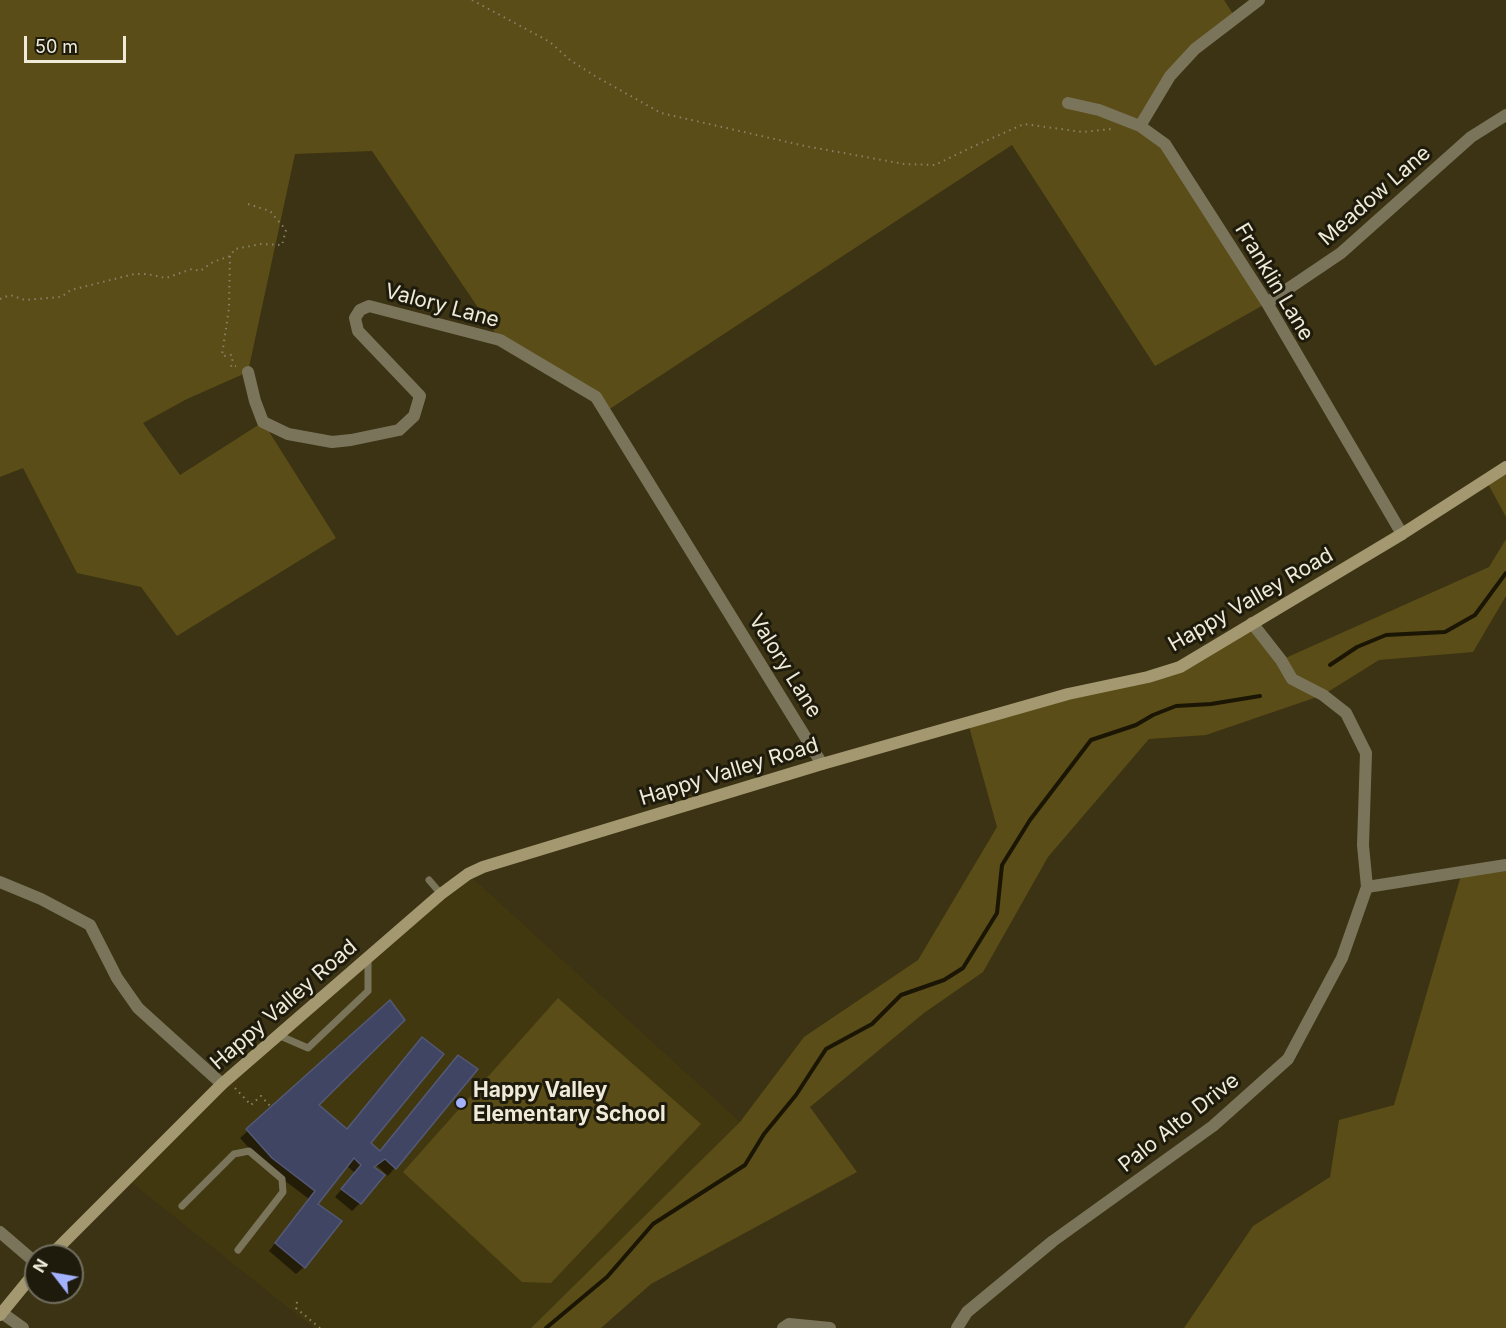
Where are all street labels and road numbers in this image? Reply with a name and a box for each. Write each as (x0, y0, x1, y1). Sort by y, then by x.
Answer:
street label: Meadow Lane (1314, 141, 1436, 251)
street label: Franklin Lane (1229, 219, 1319, 345)
street label: Valory Lane (382, 279, 502, 333)
street label: Happy Valley Road (1164, 543, 1338, 657)
street label: Valory Lane (743, 610, 827, 722)
street label: Happy Valley Road (636, 733, 822, 811)
street label: Happy Valley Road (206, 934, 362, 1076)
street label: Palo Alto Drive (1114, 1068, 1244, 1178)

